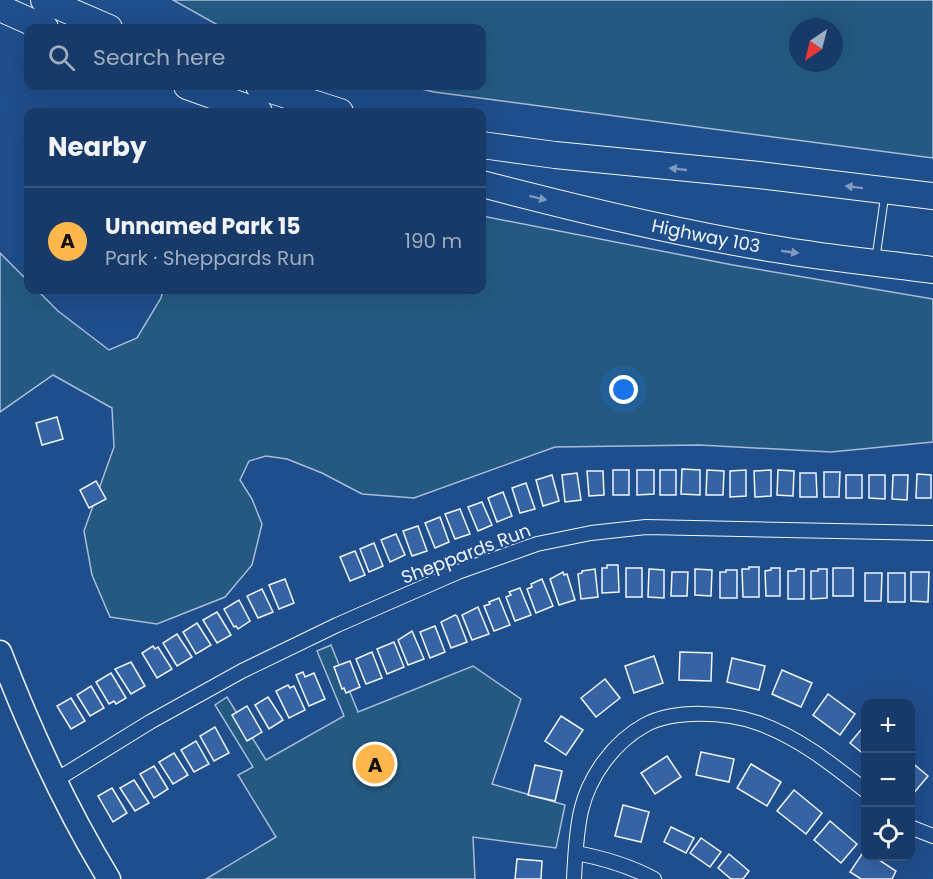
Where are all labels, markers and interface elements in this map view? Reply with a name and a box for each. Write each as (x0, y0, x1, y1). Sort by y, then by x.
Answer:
north arrow (789, 18, 843, 72)
search box (24, 24, 486, 90)
icon: search (45, 41, 78, 74)
text: Search here (93, 42, 226, 73)
text: Nearby (48, 129, 146, 165)
one-way arrow (669, 164, 688, 174)
one-way arrow (844, 182, 863, 191)
one-way arrow (529, 194, 547, 204)
text: Unnamed Park 15 (105, 211, 300, 242)
street label: Highway 103 (649, 213, 762, 258)
text: A (60, 227, 75, 255)
text: 190 m (405, 227, 462, 255)
text: Park · Sheppards Run (105, 244, 315, 272)
one-way arrow (781, 247, 800, 256)
your location (609, 375, 638, 404)
street label: Sheppards Run (397, 517, 534, 590)
map controls (861, 699, 915, 861)
button: + (861, 699, 915, 753)
pin: A (356, 742, 394, 786)
button: − (861, 753, 915, 807)
button: locate (861, 807, 915, 861)

